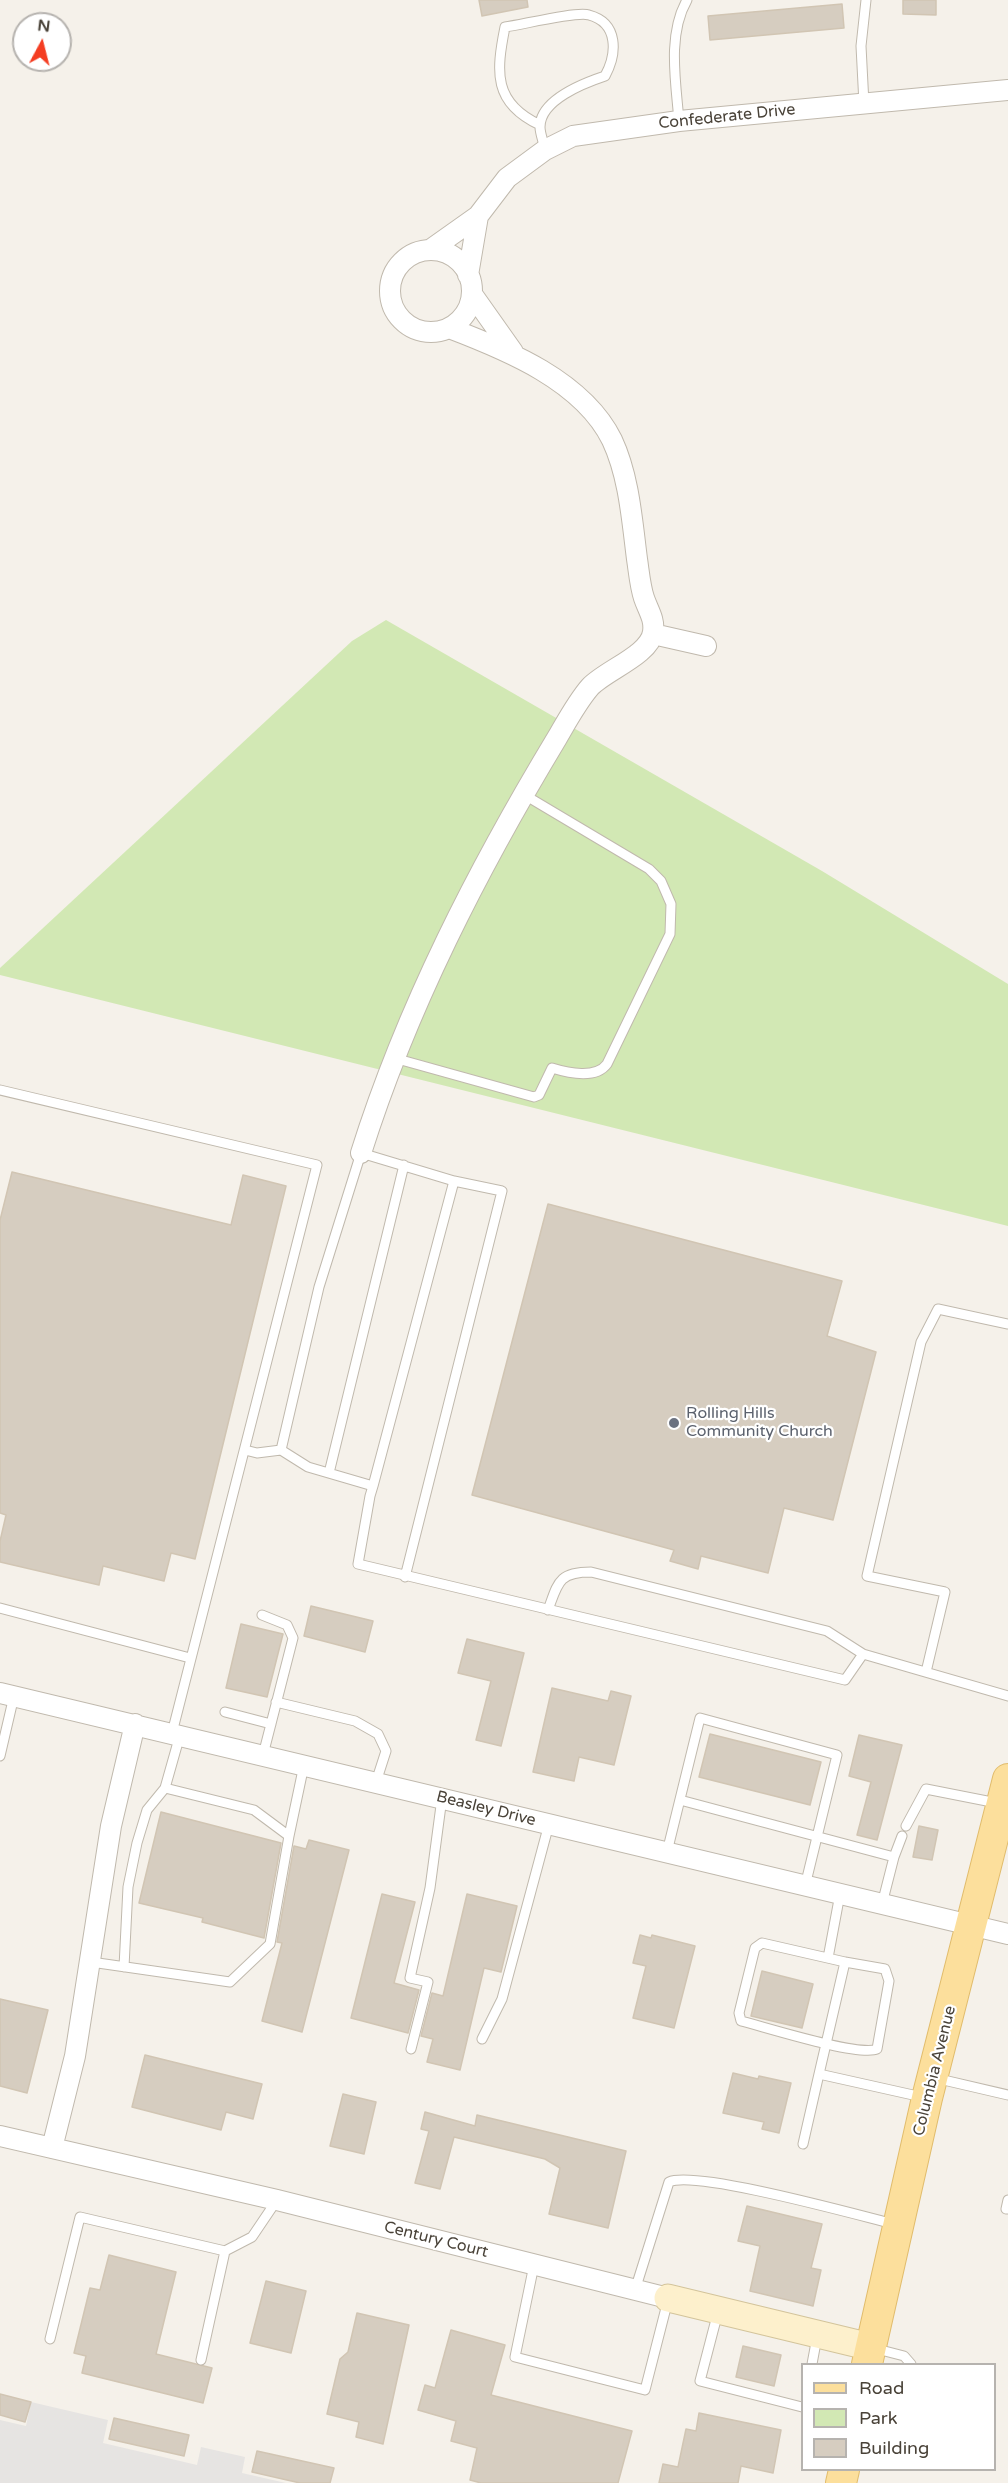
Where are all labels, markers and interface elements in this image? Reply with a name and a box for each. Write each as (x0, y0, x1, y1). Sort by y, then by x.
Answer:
north arrow (12, 12, 72, 72)
text: N (36, 15, 52, 37)
street label: Confederate Drive (658, 100, 796, 134)
place label: Rolling Hills Community Church (686, 1404, 833, 1442)
marker: Rolling Hills Community Church (667, 1416, 681, 1430)
street label: Beasley Drive (434, 1787, 538, 1831)
street label: Columbia Avenue (910, 2004, 960, 2138)
street label: Century Court (382, 2218, 490, 2262)
legend (801, 2363, 996, 2471)
text: Road (859, 2377, 904, 2399)
text: Park (859, 2407, 897, 2429)
text: Building (859, 2437, 929, 2459)

